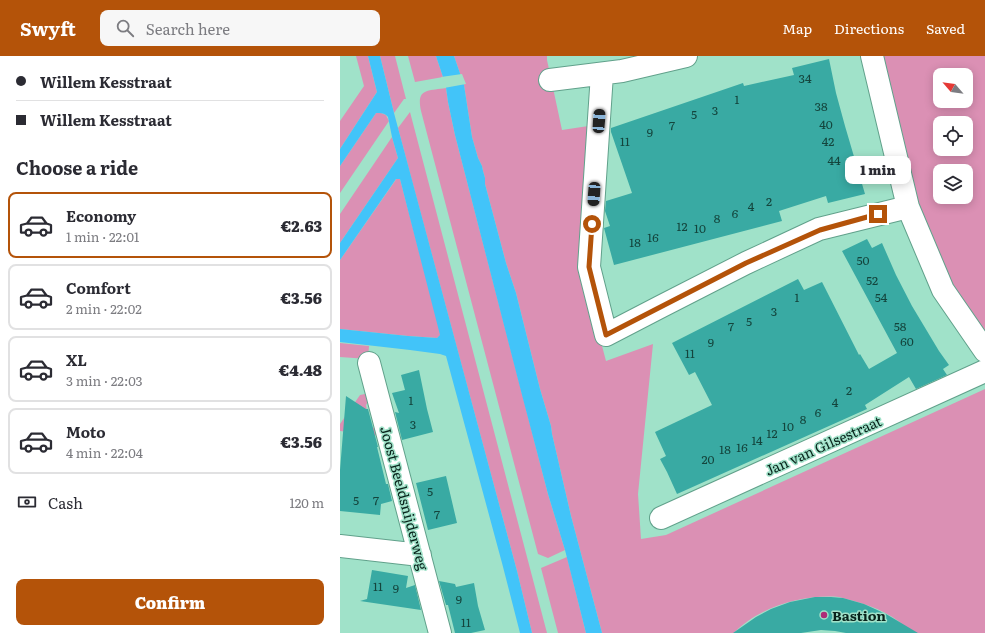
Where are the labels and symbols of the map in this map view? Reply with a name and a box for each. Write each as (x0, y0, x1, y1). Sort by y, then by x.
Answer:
north arrow (933, 68, 973, 108)
house number: 34 (798, 69, 812, 87)
house number: 1 (735, 90, 740, 108)
house number: 38 (814, 97, 828, 115)
house number: 3 (712, 101, 718, 119)
house number: 5 (691, 105, 697, 123)
car (592, 109, 606, 133)
house number: 40 (819, 115, 833, 133)
house number: 7 (669, 116, 675, 134)
house number: 9 (647, 123, 653, 141)
house number: 11 (620, 132, 630, 150)
house number: 42 (822, 132, 834, 150)
house number: 44 (827, 151, 841, 169)
callout: 1 min (845, 156, 911, 184)
car (587, 182, 601, 206)
house number: 2 (766, 192, 772, 210)
house number: 4 (748, 197, 755, 215)
house number: 6 (732, 204, 739, 222)
route end (869, 205, 887, 223)
house number: 8 (714, 209, 721, 227)
route start (583, 215, 601, 233)
house number: 12 (677, 217, 687, 235)
house number: 10 (694, 219, 706, 237)
house number: 16 (647, 228, 659, 246)
house number: 18 (629, 233, 641, 251)
house number: 50 (856, 251, 870, 269)
house number: 52 (866, 271, 878, 289)
house number: 1 (795, 288, 800, 306)
house number: 54 (875, 288, 888, 306)
house number: 3 (771, 302, 777, 320)
house number: 5 (746, 312, 752, 330)
house number: 7 (728, 317, 734, 335)
house number: 58 (894, 317, 907, 335)
house number: 60 (900, 332, 914, 350)
house number: 9 (708, 333, 714, 351)
house number: 11 (685, 344, 695, 362)
house number: 2 (846, 381, 852, 399)
house number: 1 (409, 391, 414, 409)
house number: 4 (832, 393, 839, 411)
house number: 6 (815, 403, 822, 421)
street label: Jan van Gilsestraat (761, 410, 885, 480)
house number: 8 (800, 410, 807, 428)
house number: 3 (410, 415, 416, 433)
house number: 10 (782, 417, 794, 435)
street label: Joost Beeldsnijderweg (376, 424, 434, 572)
house number: 12 (767, 424, 777, 442)
house number: 14 (751, 431, 763, 449)
house number: 16 (736, 438, 748, 456)
house number: 18 (719, 440, 731, 458)
house number: 20 (701, 450, 715, 468)
house number: 5 (427, 482, 433, 500)
house number: 5 (353, 491, 359, 509)
house number: 7 (373, 491, 379, 509)
house number: 7 (434, 505, 440, 523)
house number: 11 (373, 577, 383, 595)
house number: 9 (393, 579, 399, 597)
house number: 9 (456, 590, 462, 608)
place label: Bastion (832, 605, 886, 625)
marker: Bastion (819, 610, 829, 620)
house number: 11 (461, 613, 471, 631)

